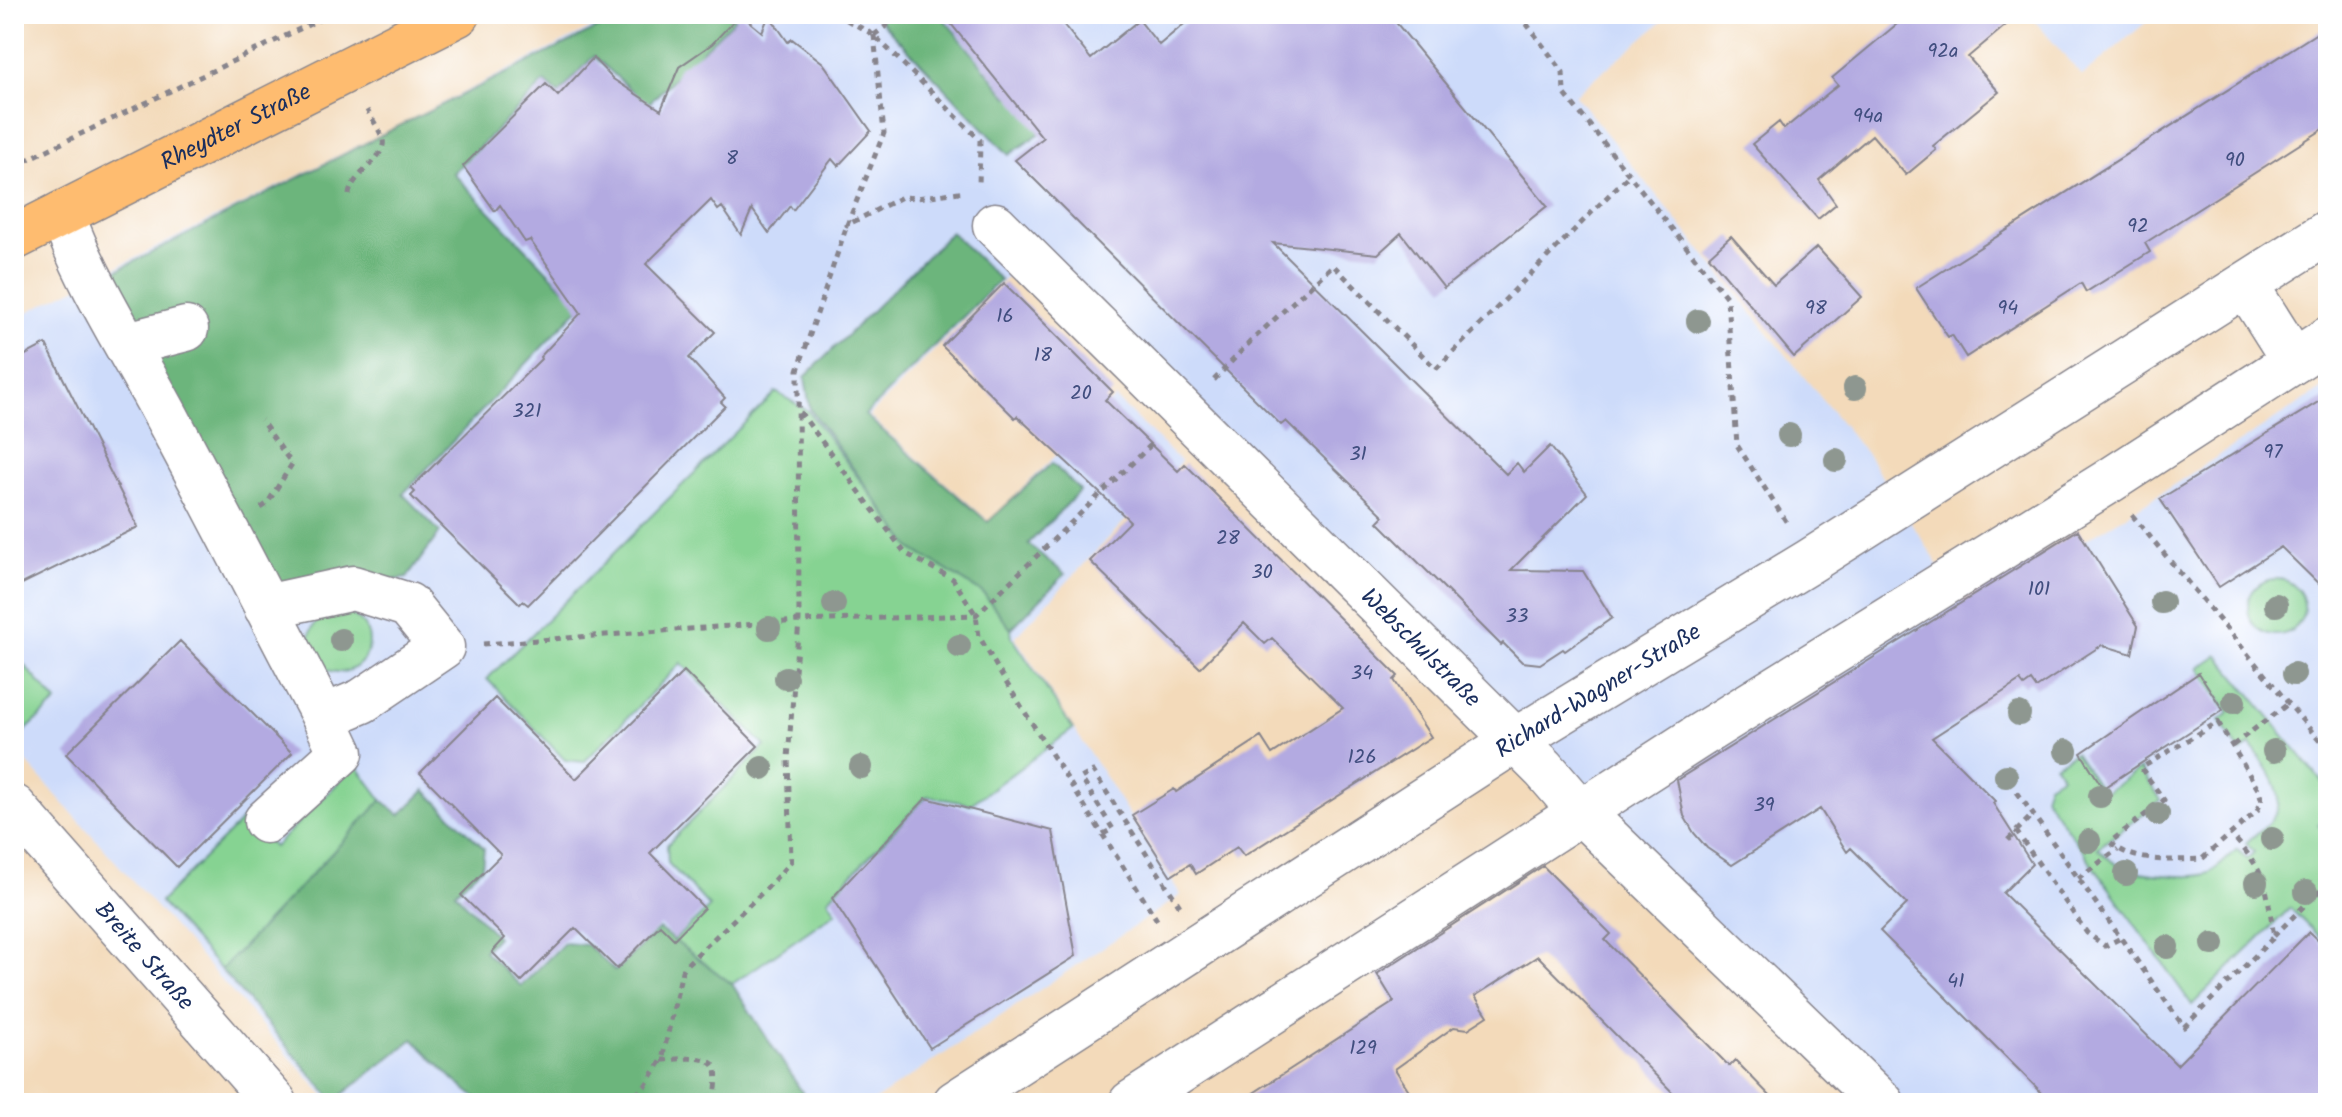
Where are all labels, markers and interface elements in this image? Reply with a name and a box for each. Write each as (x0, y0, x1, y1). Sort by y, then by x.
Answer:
house number: 92a (1928, 36, 1958, 68)
street label: Rheydter Straße (154, 73, 319, 182)
house number: 94a (1853, 101, 1883, 133)
house number: 8 (726, 143, 739, 175)
house number: 90 (2225, 145, 2245, 177)
house number: 92 (2127, 211, 2149, 243)
house number: 98 (1805, 293, 1828, 325)
house number: 94 (1998, 293, 2018, 325)
house number: 16 (996, 301, 1014, 333)
house number: 18 (1034, 340, 1053, 372)
house number: 20 (1070, 378, 1092, 410)
house number: 321 (512, 396, 542, 428)
house number: 97 (2264, 437, 2283, 469)
house number: 31 (1349, 439, 1367, 471)
house number: 28 (1216, 523, 1241, 555)
house number: 30 (1251, 557, 1273, 589)
house number: 101 (2028, 574, 2050, 606)
street label: Webschulstraße (1351, 579, 1490, 718)
house number: 33 (1506, 601, 1528, 633)
street label: Richard-Wagner-Straße (1488, 613, 1710, 769)
house number: 34 (1351, 658, 1373, 690)
house number: 126 (1347, 742, 1377, 774)
house number: 39 (1753, 790, 1775, 822)
street label: Breite Straße (84, 893, 203, 1020)
house number: 41 (1947, 966, 1965, 998)
house number: 129 (1349, 1033, 1377, 1065)

